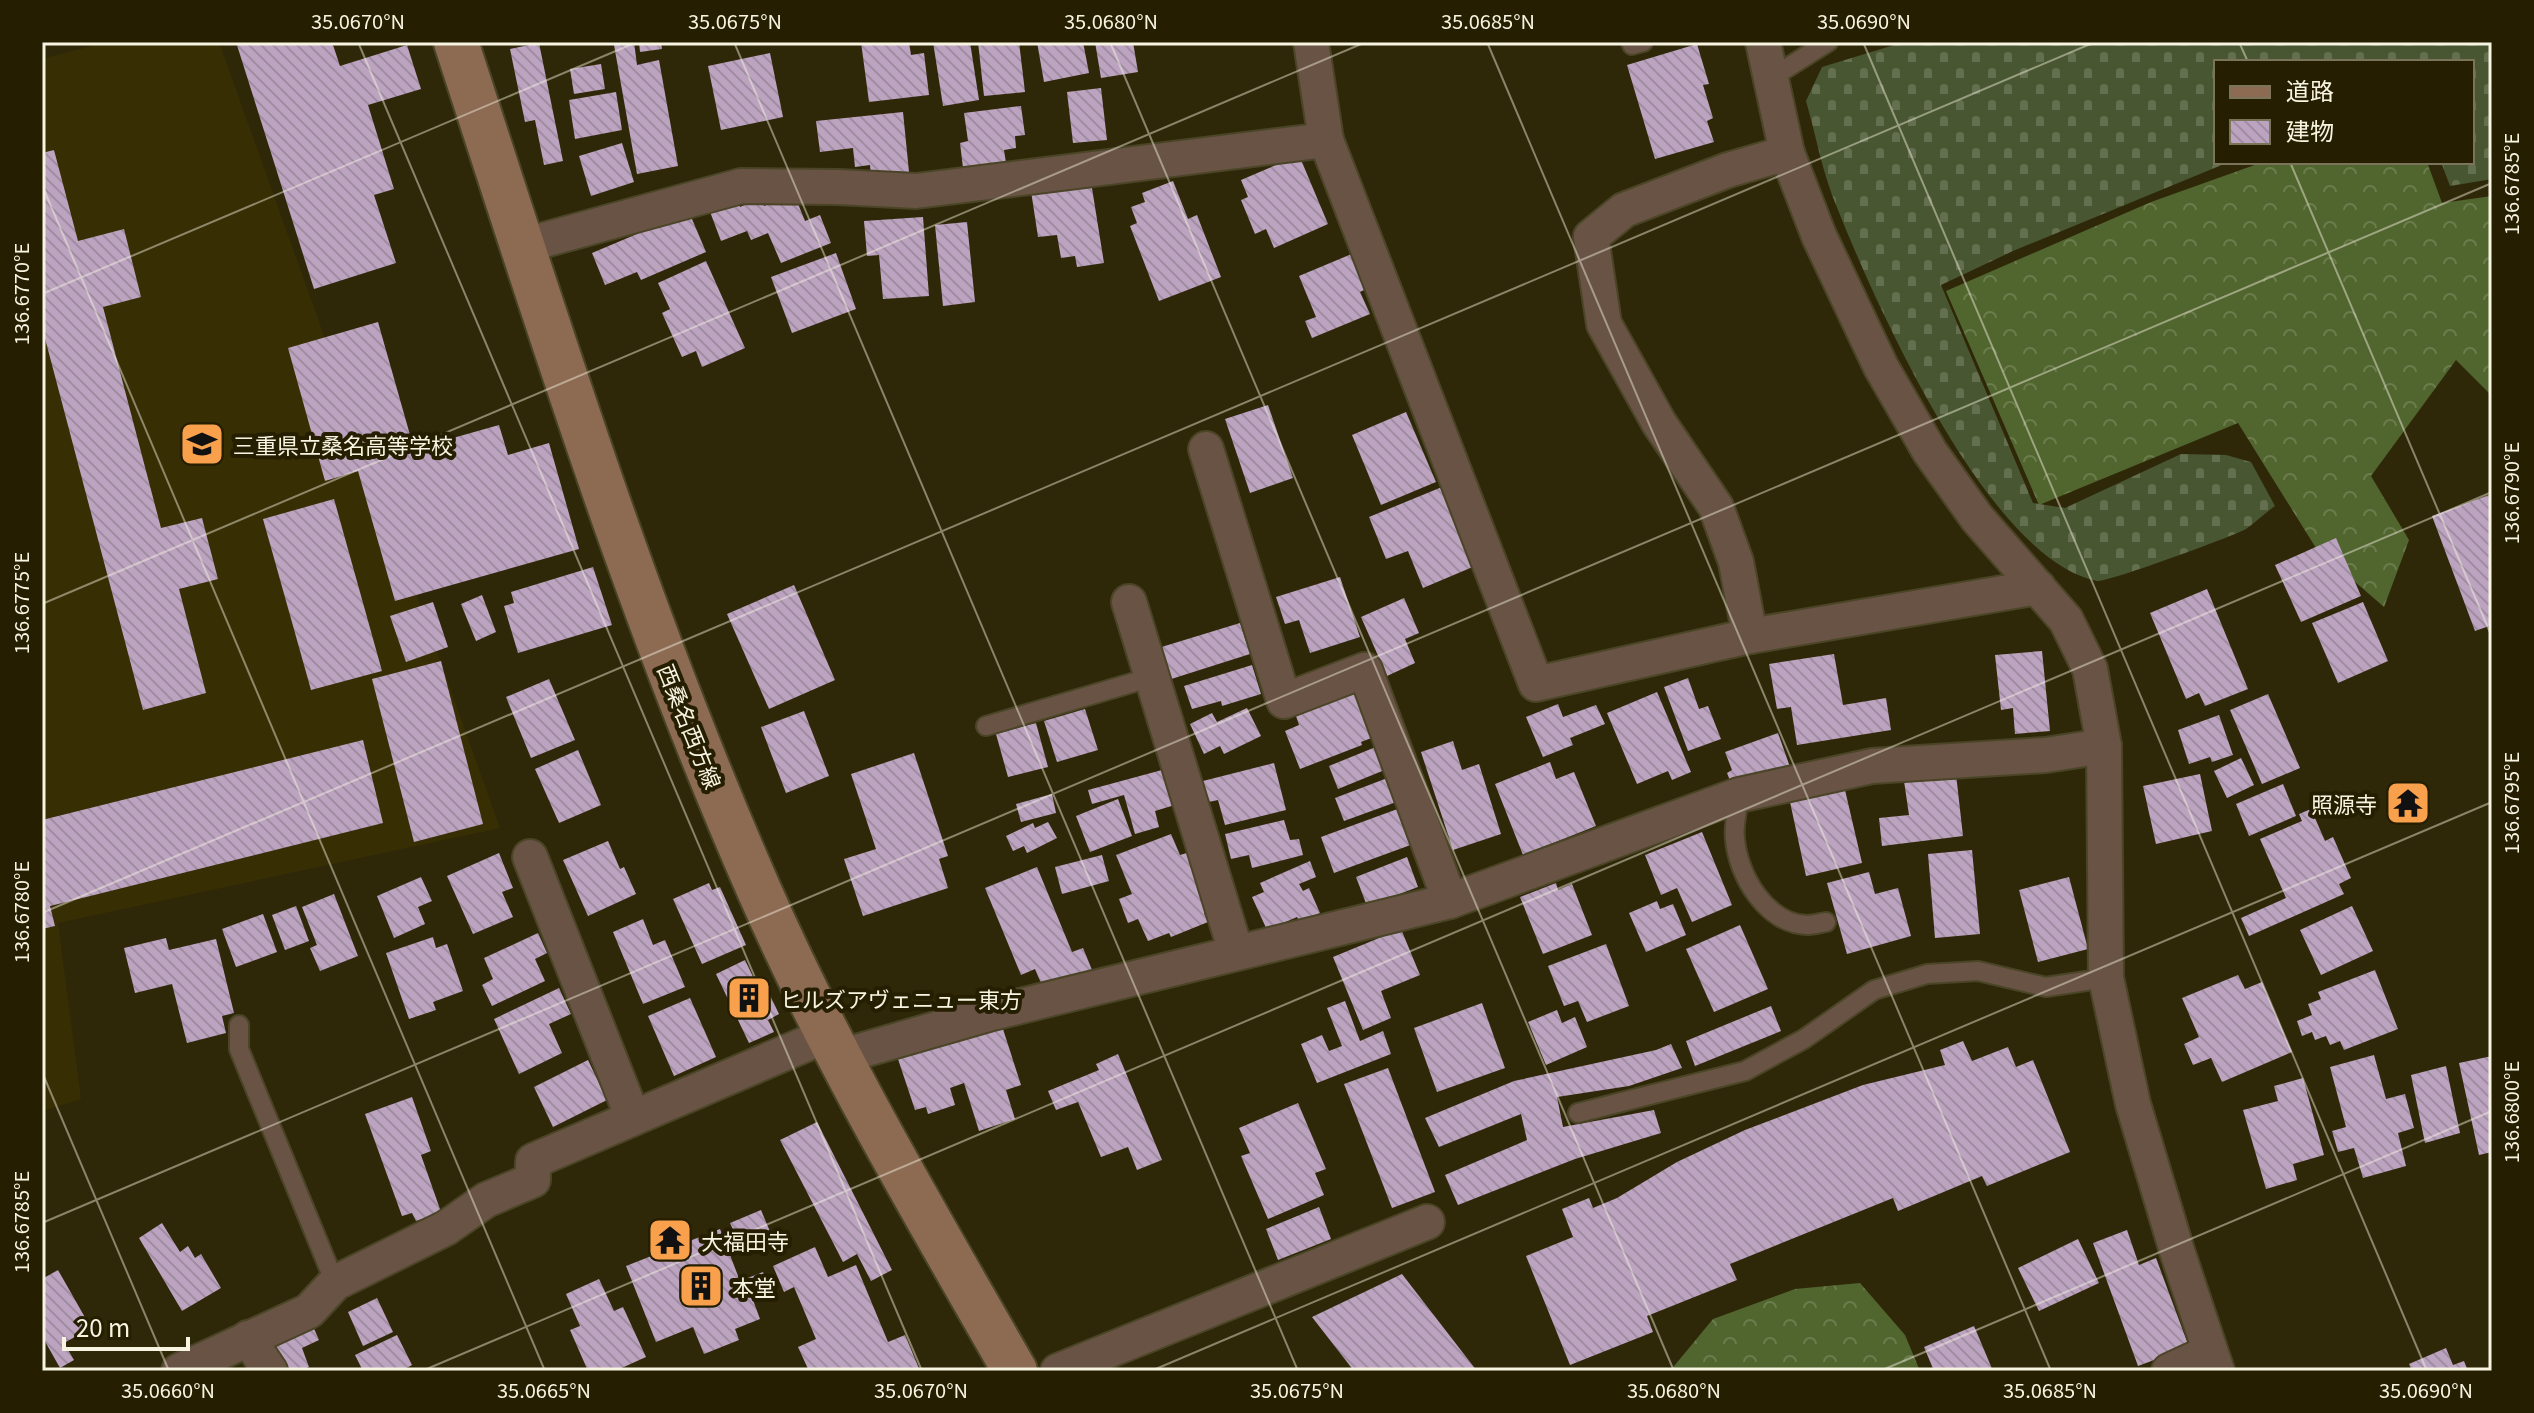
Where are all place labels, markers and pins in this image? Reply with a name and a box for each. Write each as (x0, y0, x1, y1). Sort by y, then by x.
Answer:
school or university icon: 三重県立桑名高等学校 (178, 420, 226, 468)
place label: 三重県立桑名高等学校 (233, 428, 453, 460)
temple icon: 照源寺 (2384, 779, 2432, 827)
place label: 照源寺 (2311, 787, 2377, 819)
building icon: ヒルズアヴェニュー東方 (725, 974, 773, 1022)
place label: ヒルズアヴェニュー東方 (780, 982, 1022, 1014)
temple icon: 大福田寺 (646, 1216, 694, 1264)
place label: 大福田寺 (701, 1224, 789, 1256)
building icon: 本堂 (677, 1262, 725, 1310)
place label: 本堂 (732, 1270, 776, 1302)

